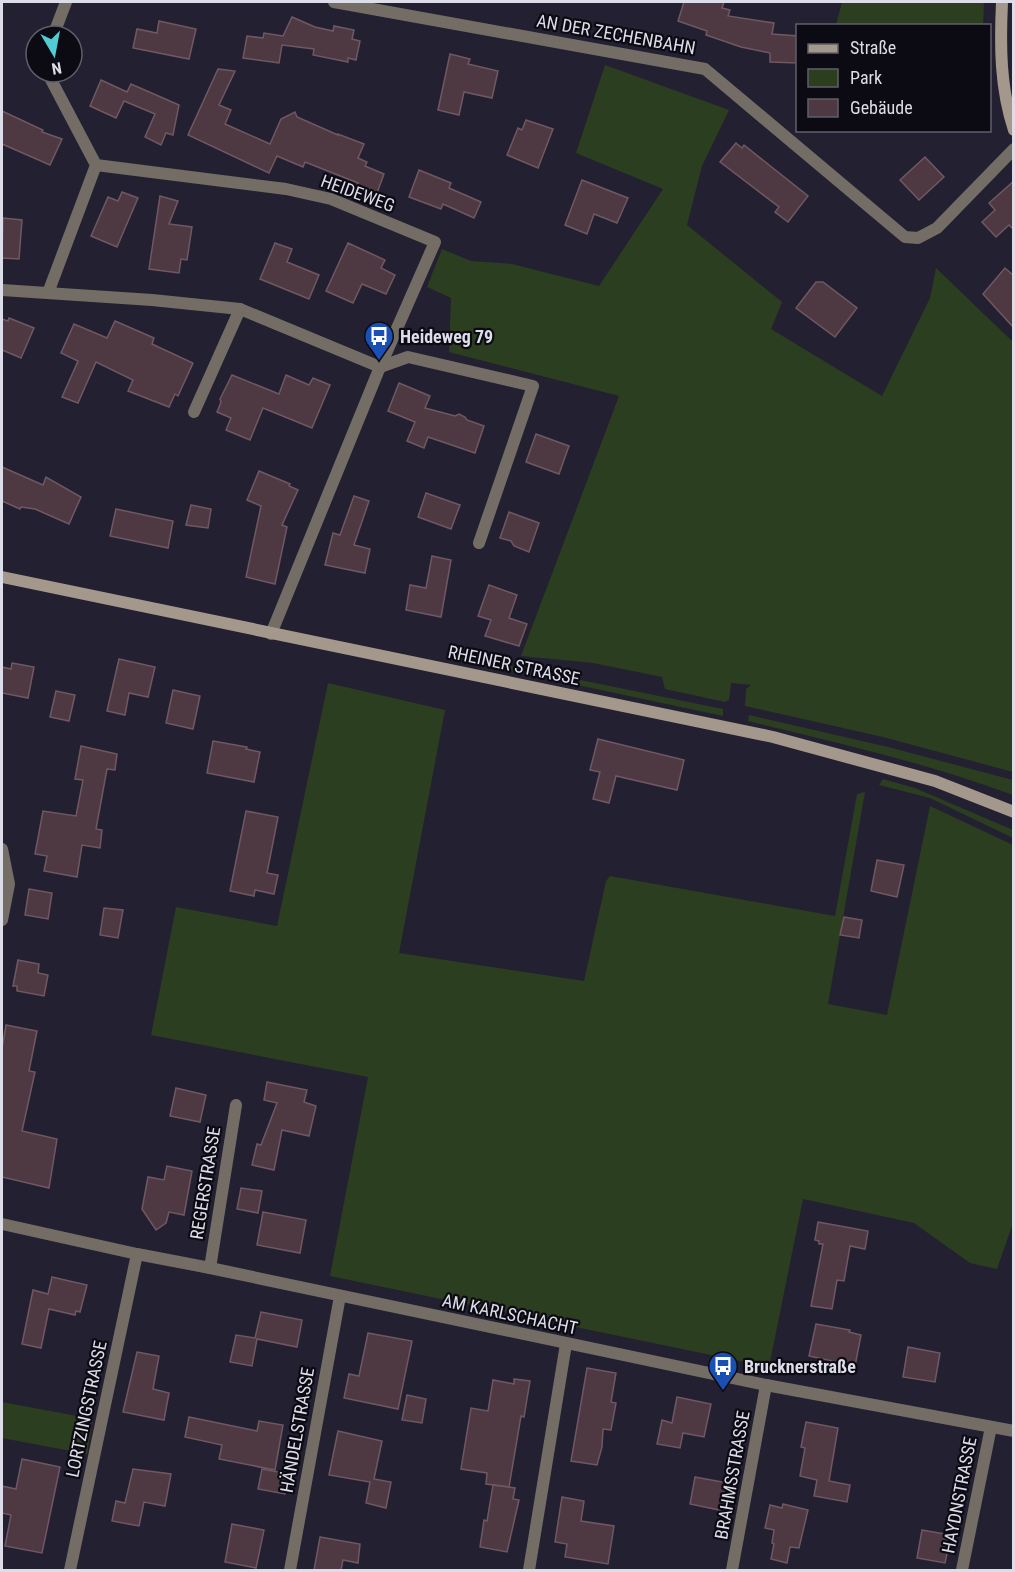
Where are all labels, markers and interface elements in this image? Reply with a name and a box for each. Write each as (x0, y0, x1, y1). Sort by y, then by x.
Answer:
street label: AN DER ZECHENBAHN (535, 10, 697, 58)
north arrow (24, 24, 84, 84)
legend (796, 24, 991, 132)
text: Straße (850, 37, 896, 58)
text: N (50, 58, 63, 78)
text: Park (850, 67, 882, 88)
text: Gebäude (850, 97, 913, 118)
street label: HEIDEWEG (318, 170, 398, 216)
bus stop icon: Heideweg 79 (363, 320, 395, 362)
place label: Heideweg 79 (400, 326, 493, 347)
street label: RHEINER STRASSE (446, 641, 582, 689)
street label: REGERSTRASSE (186, 1125, 224, 1241)
street label: AM KARLSCHACHT (440, 1289, 580, 1339)
street label: LORTZINGSTRASSE (61, 1339, 111, 1479)
bus stop icon: Brucknerstraße (707, 1350, 739, 1392)
place label: Brucknerstraße (744, 1356, 856, 1377)
street label: HÄNDELSTRASSE (276, 1366, 318, 1494)
street label: BRAHMSSTRASSE (710, 1409, 754, 1541)
street label: HAYDNSTRASSE (937, 1435, 981, 1555)

